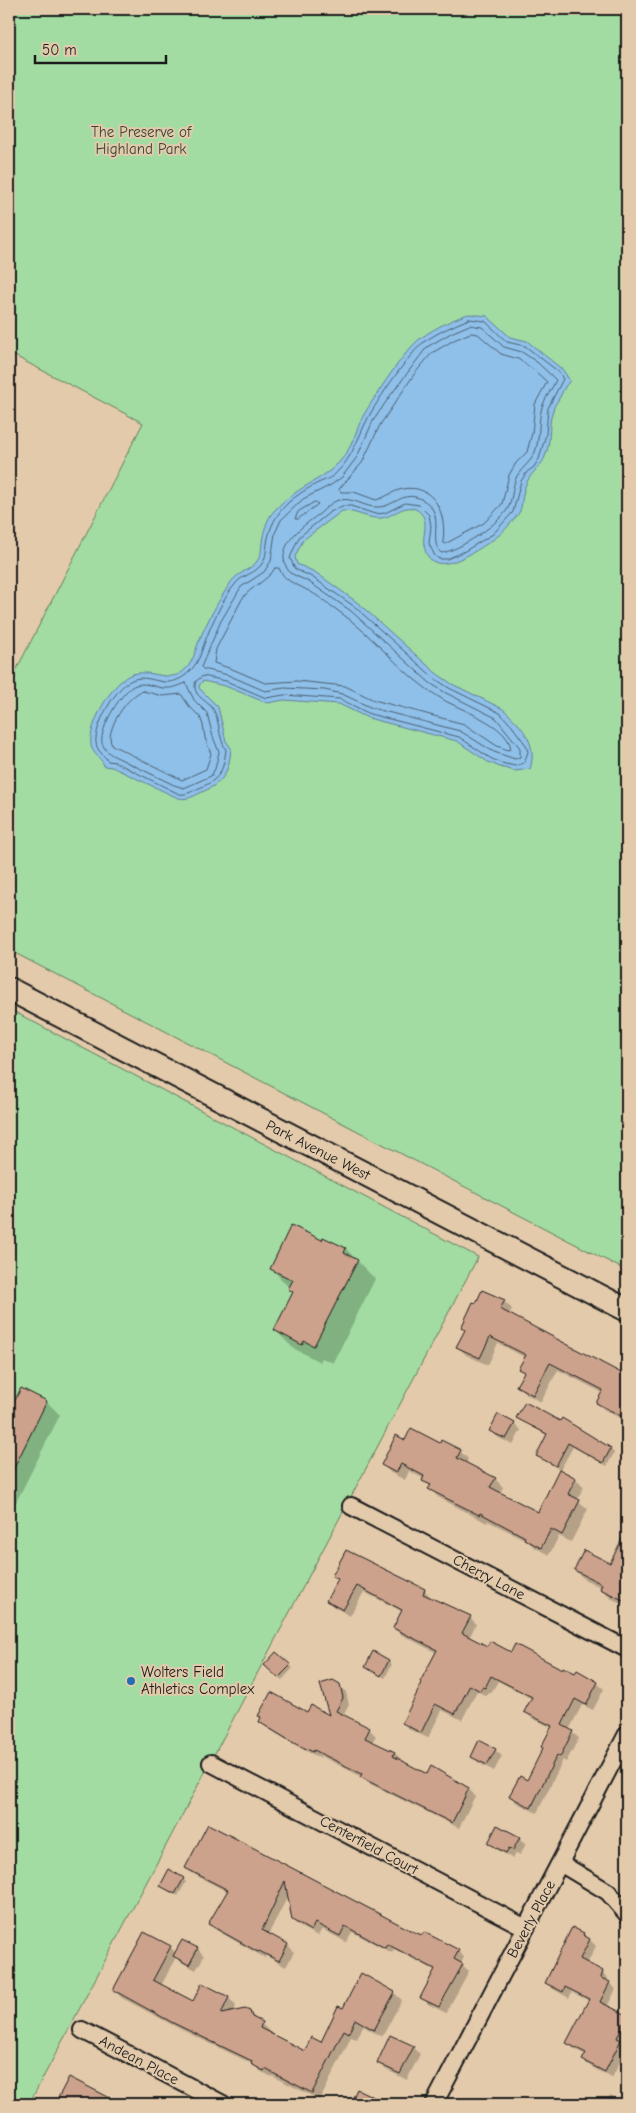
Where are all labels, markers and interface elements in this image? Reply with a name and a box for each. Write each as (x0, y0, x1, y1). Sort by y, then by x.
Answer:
scale bar (35, 32, 166, 64)
text: 50 m (42, 41, 77, 59)
park label: The Preserve of Highland Park (91, 123, 192, 158)
street label: Park Avenue West (263, 1116, 374, 1184)
street label: Cherry Lane (450, 1550, 529, 1604)
place label: Wolters Field Athletics Complex (141, 1663, 255, 1698)
marker: Wolters Field Athletics Complex (125, 1675, 137, 1687)
street label: Centerfield Court (317, 1812, 422, 1879)
street label: Beverly Place (503, 1877, 559, 1961)
street label: Andean Place (96, 2031, 182, 2089)

